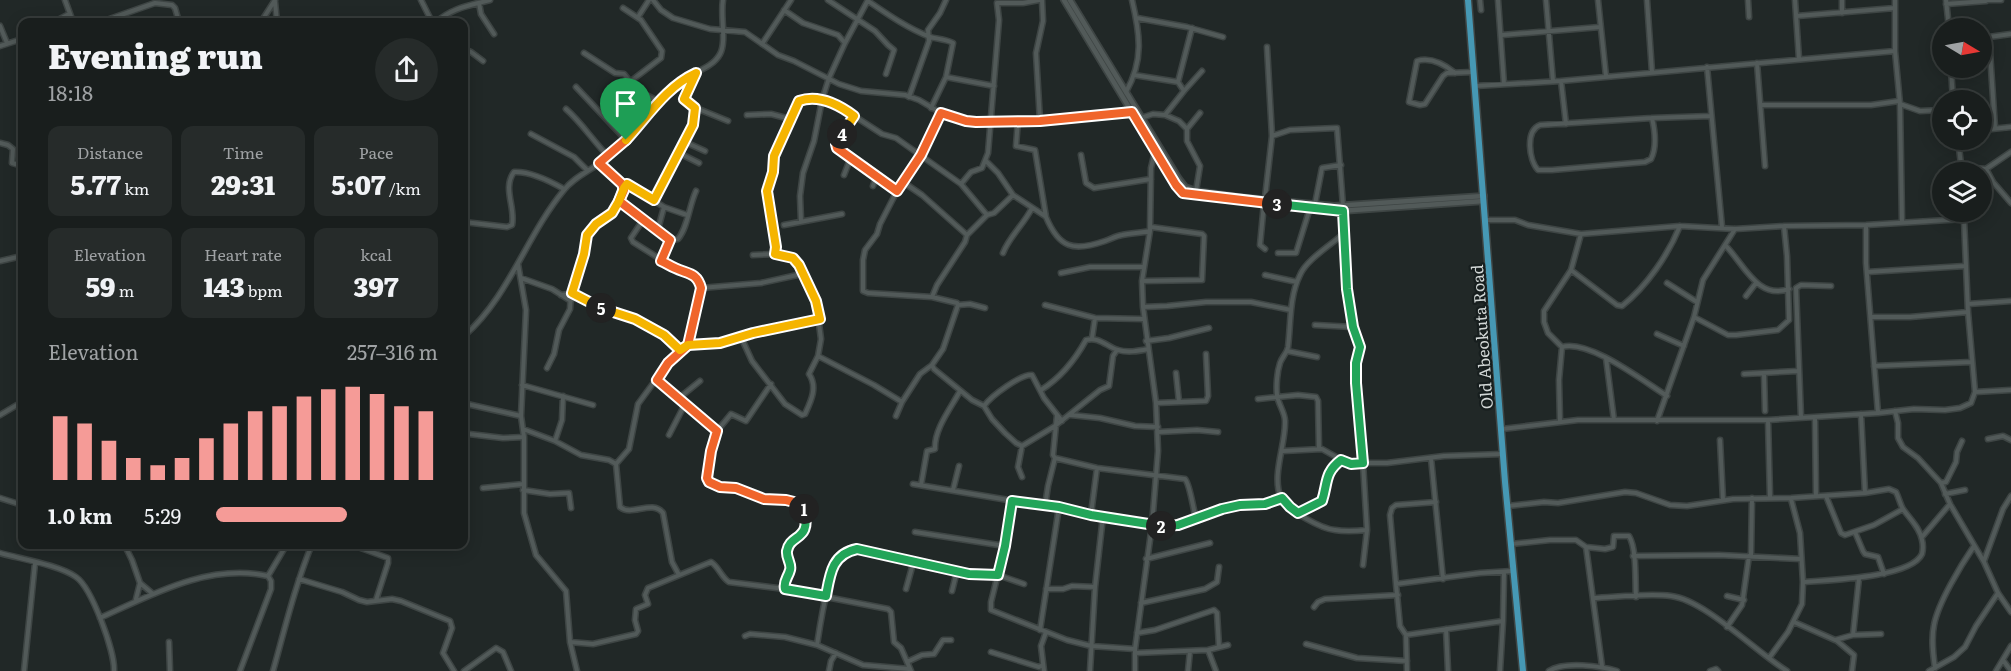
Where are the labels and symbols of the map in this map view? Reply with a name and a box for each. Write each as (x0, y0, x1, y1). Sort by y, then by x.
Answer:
north arrow (1932, 18, 1992, 78)
pin (600, 78, 651, 140)
pin: 4 (827, 119, 857, 149)
pin: 3 (1262, 189, 1292, 219)
street label: Old Abeokuta Road (1464, 264, 1498, 410)
pin: 5 (586, 293, 616, 323)
pin: 1 (789, 494, 819, 524)
pin: 2 (1146, 511, 1176, 541)

